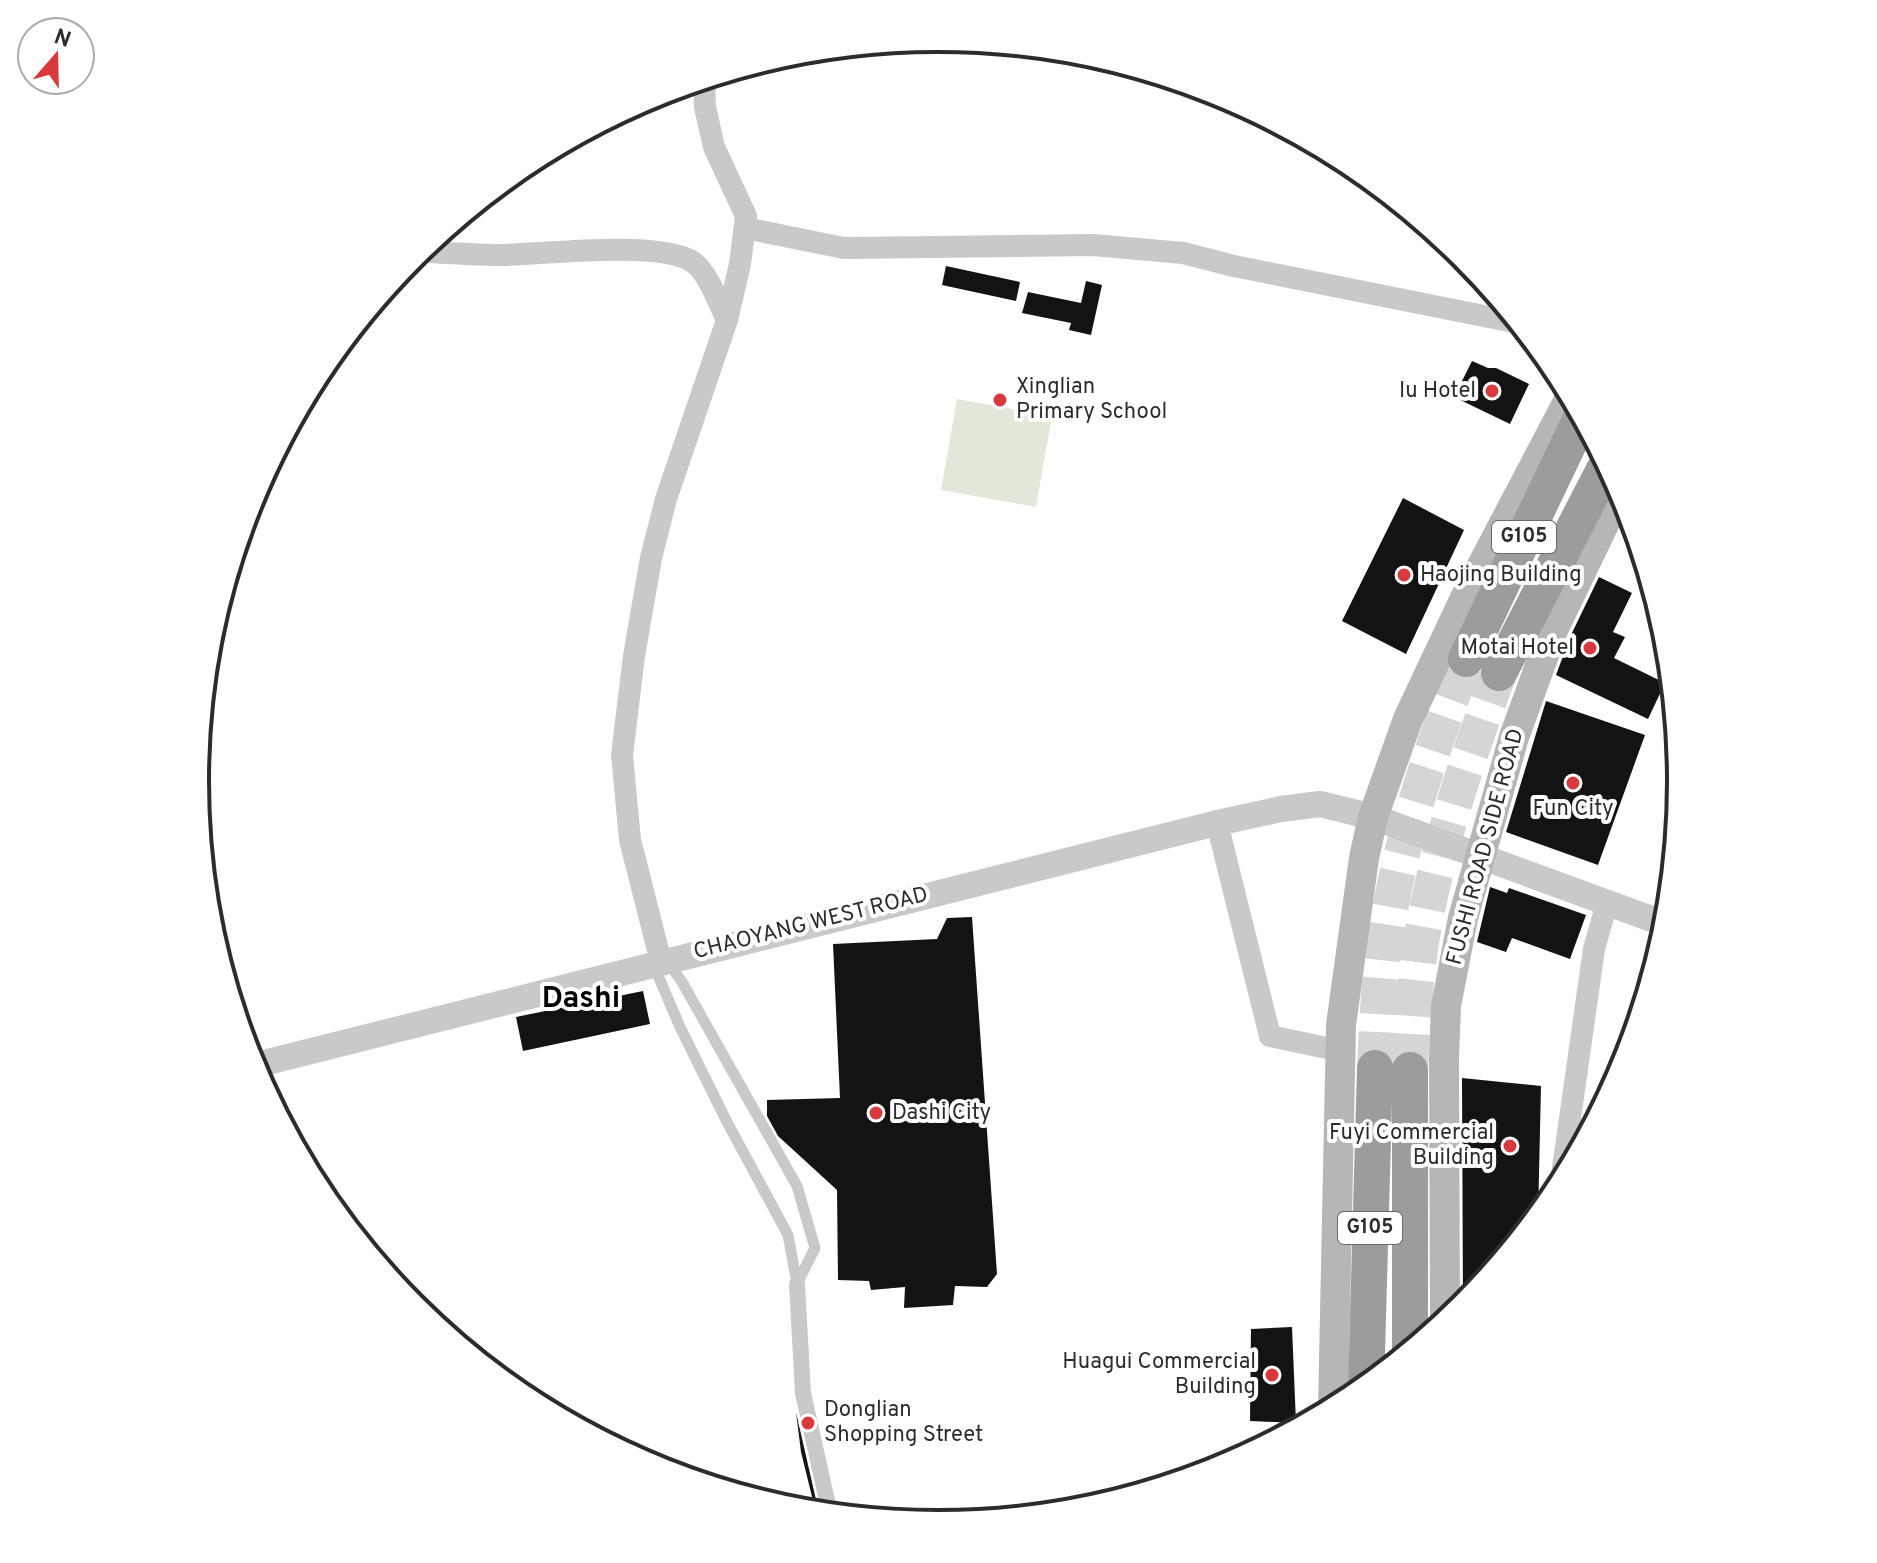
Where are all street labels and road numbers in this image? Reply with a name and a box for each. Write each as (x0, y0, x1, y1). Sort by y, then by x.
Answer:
road number: G105 (1492, 521, 1556, 553)
street label: FUSHI ROAD SIDE ROAD (1441, 726, 1531, 968)
street label: CHAOYANG WEST ROAD (691, 882, 931, 966)
road number: G105 (1338, 1212, 1402, 1244)

